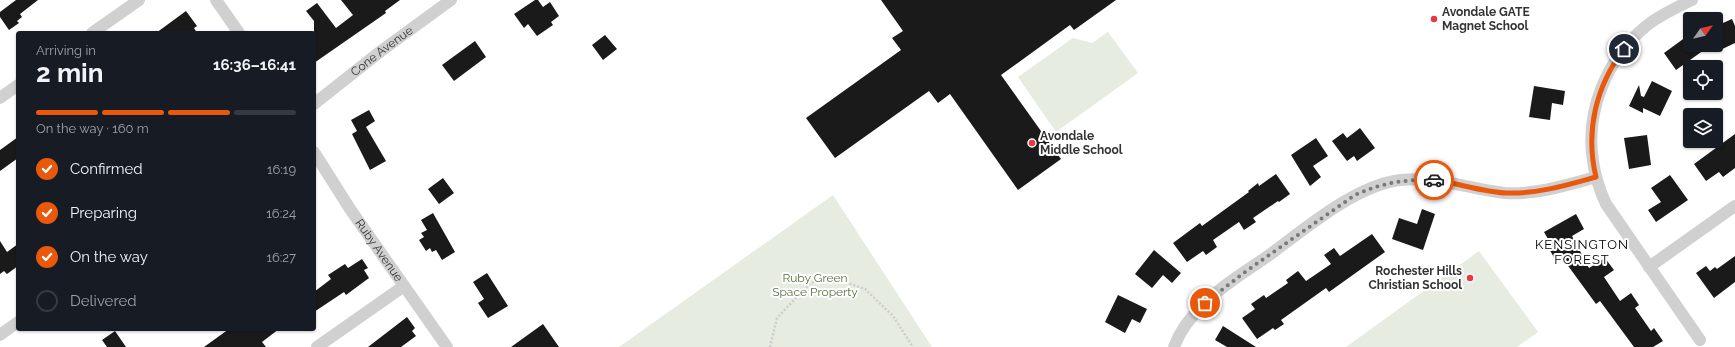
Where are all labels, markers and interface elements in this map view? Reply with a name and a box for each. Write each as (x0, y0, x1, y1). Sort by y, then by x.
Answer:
place label: Avondale GATE Magnet School (1442, 5, 1530, 33)
north arrow (1683, 12, 1723, 52)
map controls (1683, 12, 1723, 148)
marker: Avondale GATE Magnet School (1429, 14, 1439, 24)
street label: Cone Avenue (348, 23, 416, 79)
pin (1607, 32, 1641, 66)
icon: home (1613, 38, 1635, 60)
text: Arriving in (36, 43, 96, 58)
text: 16:36–16:41 (213, 56, 296, 74)
text: 2 min (36, 58, 103, 88)
button: locate (1683, 60, 1723, 100)
button: layers (1683, 108, 1723, 148)
text: On the way · 160 m (36, 121, 149, 136)
place label: Avondale Middle School (1040, 129, 1123, 157)
marker: Avondale Middle School (1027, 138, 1037, 148)
icon: check (36, 158, 58, 180)
text: Confirmed (70, 160, 143, 178)
courier (1414, 160, 1454, 200)
text: 16:19 (267, 162, 296, 177)
icon: car (1423, 169, 1445, 191)
icon: check (36, 202, 58, 224)
text: Preparing (70, 204, 137, 222)
text: 16:24 (266, 206, 296, 221)
street label: Ruby Avenue (352, 216, 406, 284)
district label: KENSINGTON FOREST (1535, 237, 1629, 267)
icon: check (36, 246, 58, 268)
text: On the way (70, 248, 148, 266)
text: 16:27 (266, 250, 296, 265)
place label: Rochester Hills Christian School (1369, 264, 1462, 292)
park label: Ruby Green Space Property (772, 271, 858, 299)
marker: Rochester Hills Christian School (1465, 273, 1475, 283)
pin (1188, 286, 1222, 320)
text: Delivered (70, 292, 137, 310)
icon: bag (1194, 292, 1216, 314)

